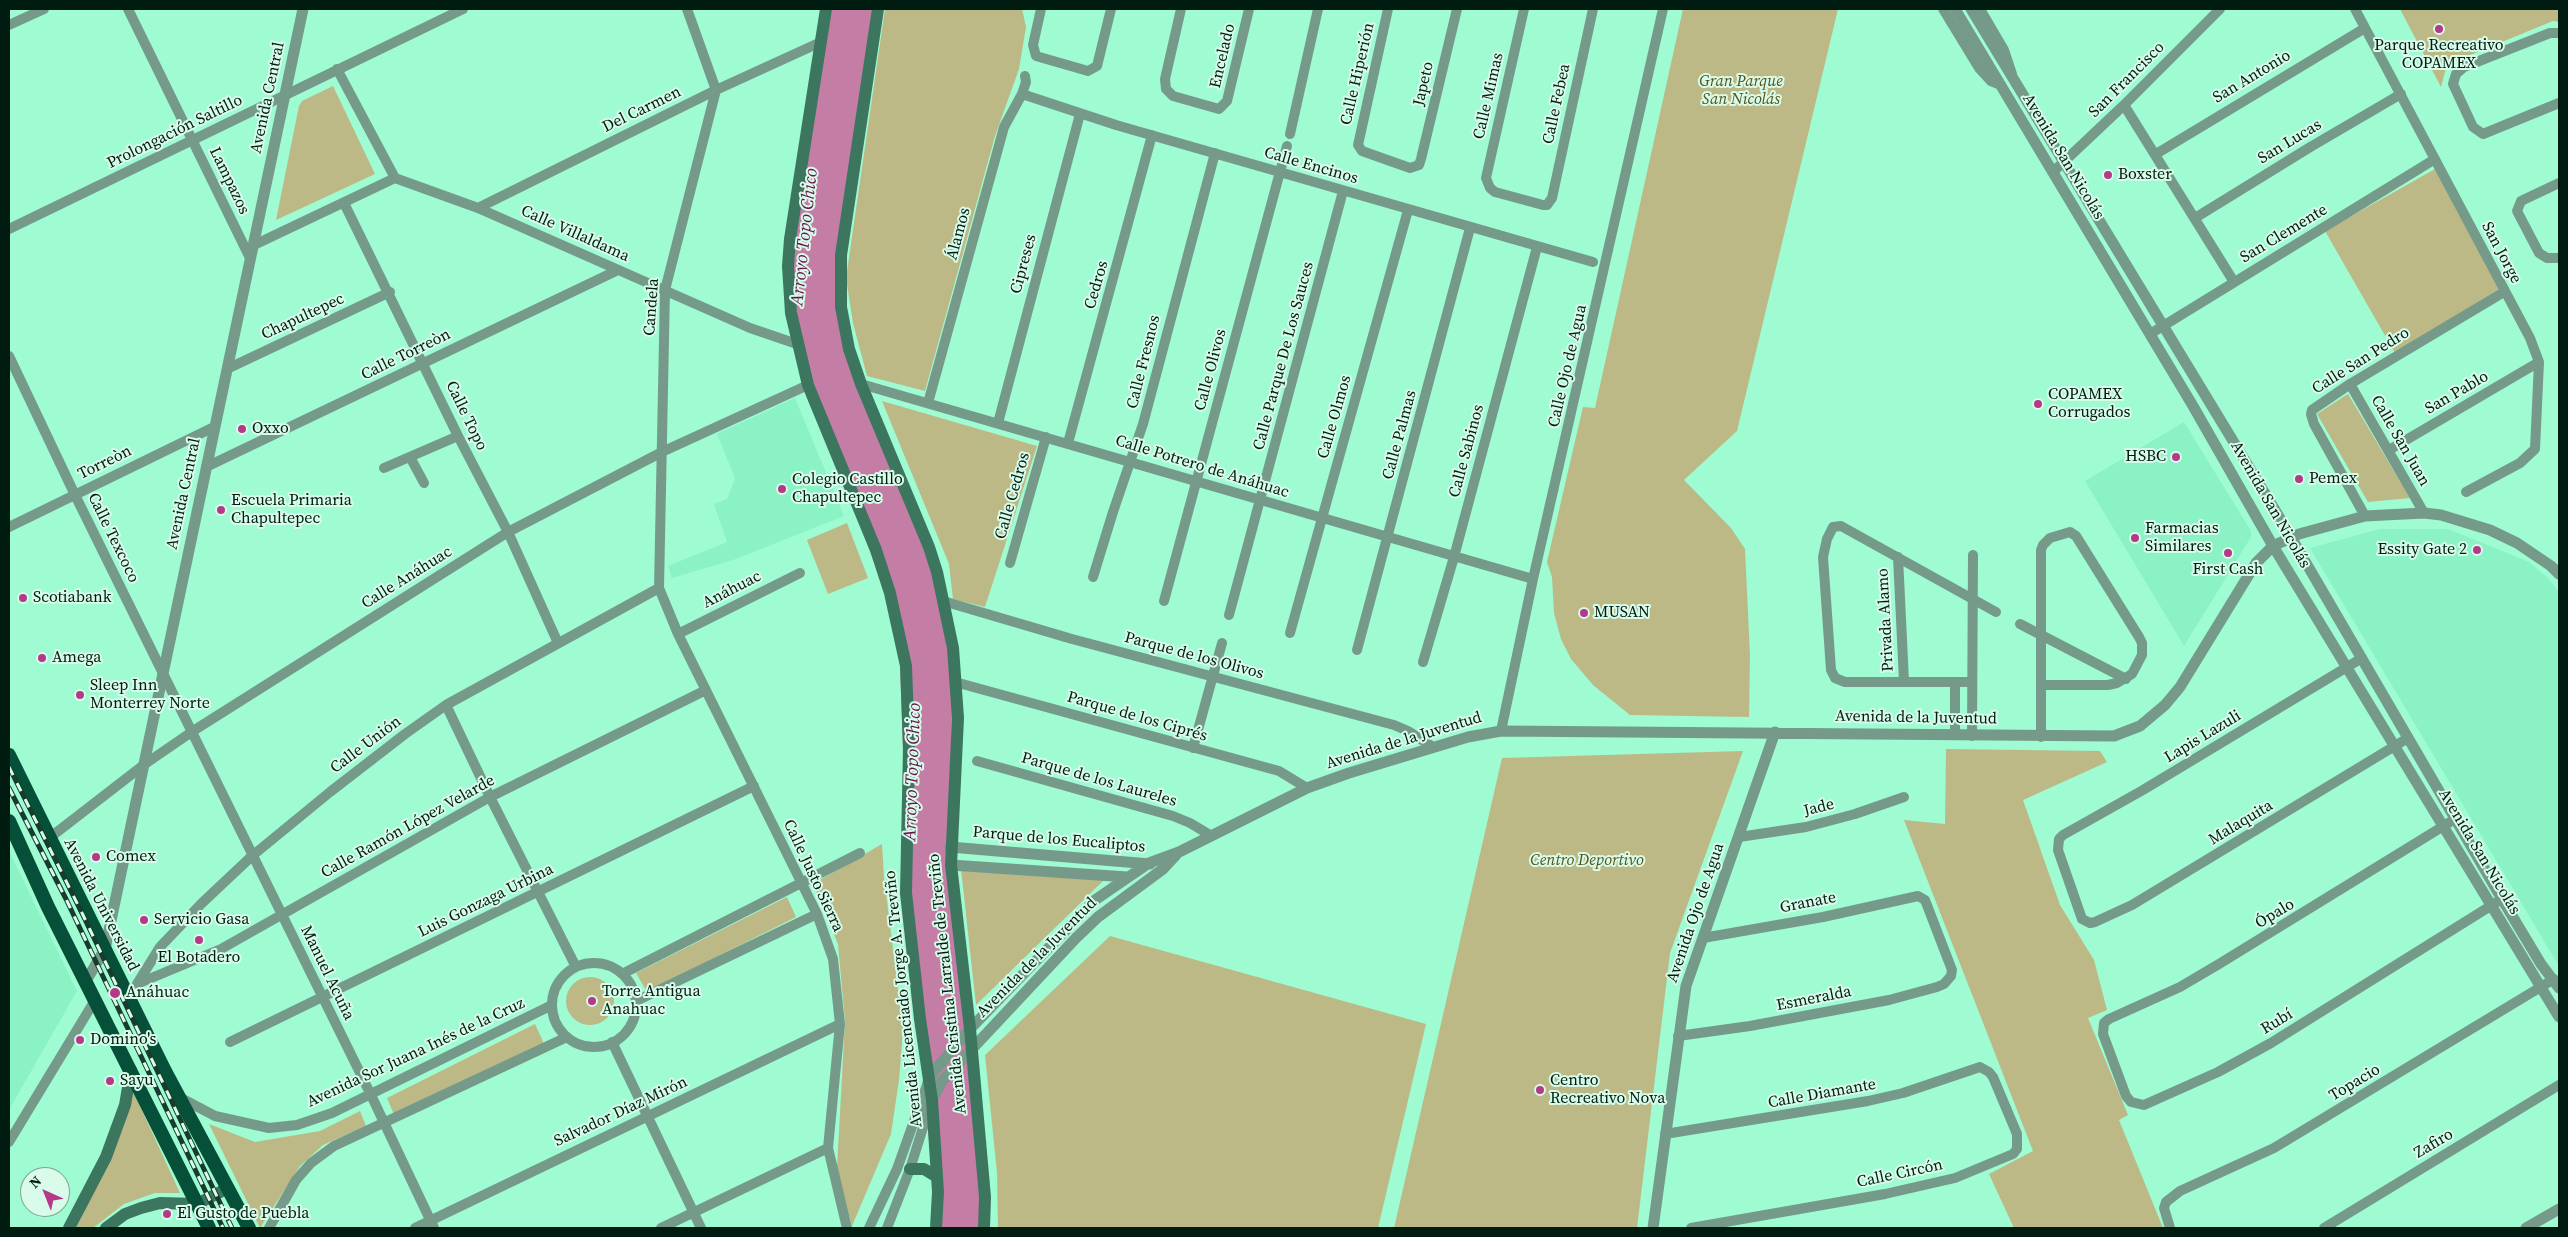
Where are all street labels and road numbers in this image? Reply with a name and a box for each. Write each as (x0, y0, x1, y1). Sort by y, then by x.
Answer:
street label: Calle Hiperión (1337, 21, 1379, 127)
street label: Encelado (1206, 22, 1240, 90)
street label: San Francisco (2085, 38, 2169, 122)
street label: Avenida Central (247, 41, 289, 155)
street label: San Antonio (2210, 46, 2294, 108)
street label: Calle Mimas (1470, 51, 1508, 141)
street label: Japeto (1410, 60, 1438, 108)
street label: Calle Febea (1539, 62, 1575, 146)
street label: Del Carmen (600, 83, 684, 137)
street label: Prolongación Saltillo (104, 91, 246, 173)
street label: Avenida San Nicolás (2018, 91, 2108, 223)
street label: San Lucas (2255, 116, 2325, 168)
street label: Calle Encinos (1262, 143, 1360, 189)
street label: Lampazos (205, 144, 253, 218)
street label: San Clemente (2237, 200, 2331, 268)
street label: Calle Villaldama (518, 202, 632, 266)
street label: Álamos (943, 206, 975, 262)
street label: San Jorge (2477, 219, 2525, 287)
street label: Cipreses (1007, 232, 1041, 296)
street label: Cedros (1081, 258, 1113, 312)
street label: Calle Parque De Los Sauces (1250, 260, 1318, 452)
street label: Candela (640, 278, 664, 336)
street label: Chapultepec (258, 289, 348, 345)
street label: Calle Ojo de Agua (1545, 303, 1591, 429)
street label: Calle Fresnos (1123, 313, 1165, 411)
street label: Calle San Pedro (2309, 323, 2413, 399)
street label: Calle Torreòn (358, 325, 454, 385)
street label: Calle Olivos (1191, 327, 1231, 413)
street label: San Pablo (2422, 367, 2492, 419)
street label: Calle Olmos (1314, 373, 1356, 461)
street label: Calle Topo (441, 378, 491, 454)
street label: Calle Palmas (1379, 388, 1421, 482)
street label: Calle San Juan (2366, 392, 2434, 490)
street label: Calle Sabinos (1445, 402, 1489, 500)
street label: Calle Potrero de Anáhuac (1113, 431, 1291, 503)
street label: Avenida Central (163, 437, 205, 551)
street label: Avenida San Nicolás (2226, 438, 2314, 572)
street label: Torreòn (75, 442, 135, 484)
street label: Calle Cedros (991, 450, 1035, 542)
street label: Calle Texcoco (83, 490, 143, 586)
street label: Calle Anáhuac (358, 543, 456, 613)
street label: Anáhuac (699, 567, 765, 613)
street label: Privada Alamo (1874, 568, 1898, 672)
street label: Parque de los Olivos (1122, 628, 1266, 684)
street label: Parque de los Ciprés (1065, 688, 1209, 746)
street label: Avenida de la Juventud (1835, 707, 1997, 729)
street label: Lapis Lazuli (2161, 707, 2245, 767)
street label: Avenida de la Juventud (1324, 708, 1484, 774)
street label: Calle Unión (327, 712, 405, 778)
street label: Parque de los Laureles (1019, 749, 1179, 811)
street label: Calle Ramón López Velarde (318, 771, 498, 883)
street label: Avenida San Nicolás (2434, 786, 2524, 918)
street label: Jade (1802, 795, 1836, 821)
street label: Malaquita (2205, 796, 2277, 850)
street label: Calle Justo Sierra (779, 817, 847, 935)
street label: Parque de los Eucaliptos (972, 823, 1146, 857)
street label: Avenida Universidad (59, 835, 143, 975)
street label: Avenida Ojo de Agua (1663, 841, 1729, 985)
street label: Avenida Cristina Larralde de Treviño (925, 853, 971, 1115)
street label: Luis Gonzaga Urbina (415, 860, 557, 942)
street label: Avenida Licenciado Jorge A. Treviño (881, 869, 927, 1129)
street label: Granate (1778, 888, 1838, 918)
street label: Avenida de la Juventud (973, 894, 1101, 1022)
street label: Ópalo (2252, 895, 2298, 933)
street label: Manuel Acuña (296, 923, 358, 1023)
street label: Esmeralda (1775, 982, 1853, 1016)
street label: Avenida Sor Juana Inés de la Cruz (304, 994, 528, 1112)
street label: Rubí (2258, 1005, 2296, 1039)
street label: Topacio (2326, 1060, 2384, 1106)
street label: Salvador Díaz Mirón (551, 1073, 691, 1151)
street label: Calle Diamante (1767, 1075, 1877, 1113)
street label: Zafiro (2411, 1125, 2457, 1163)
street label: Calle Circón (1855, 1156, 1945, 1192)

